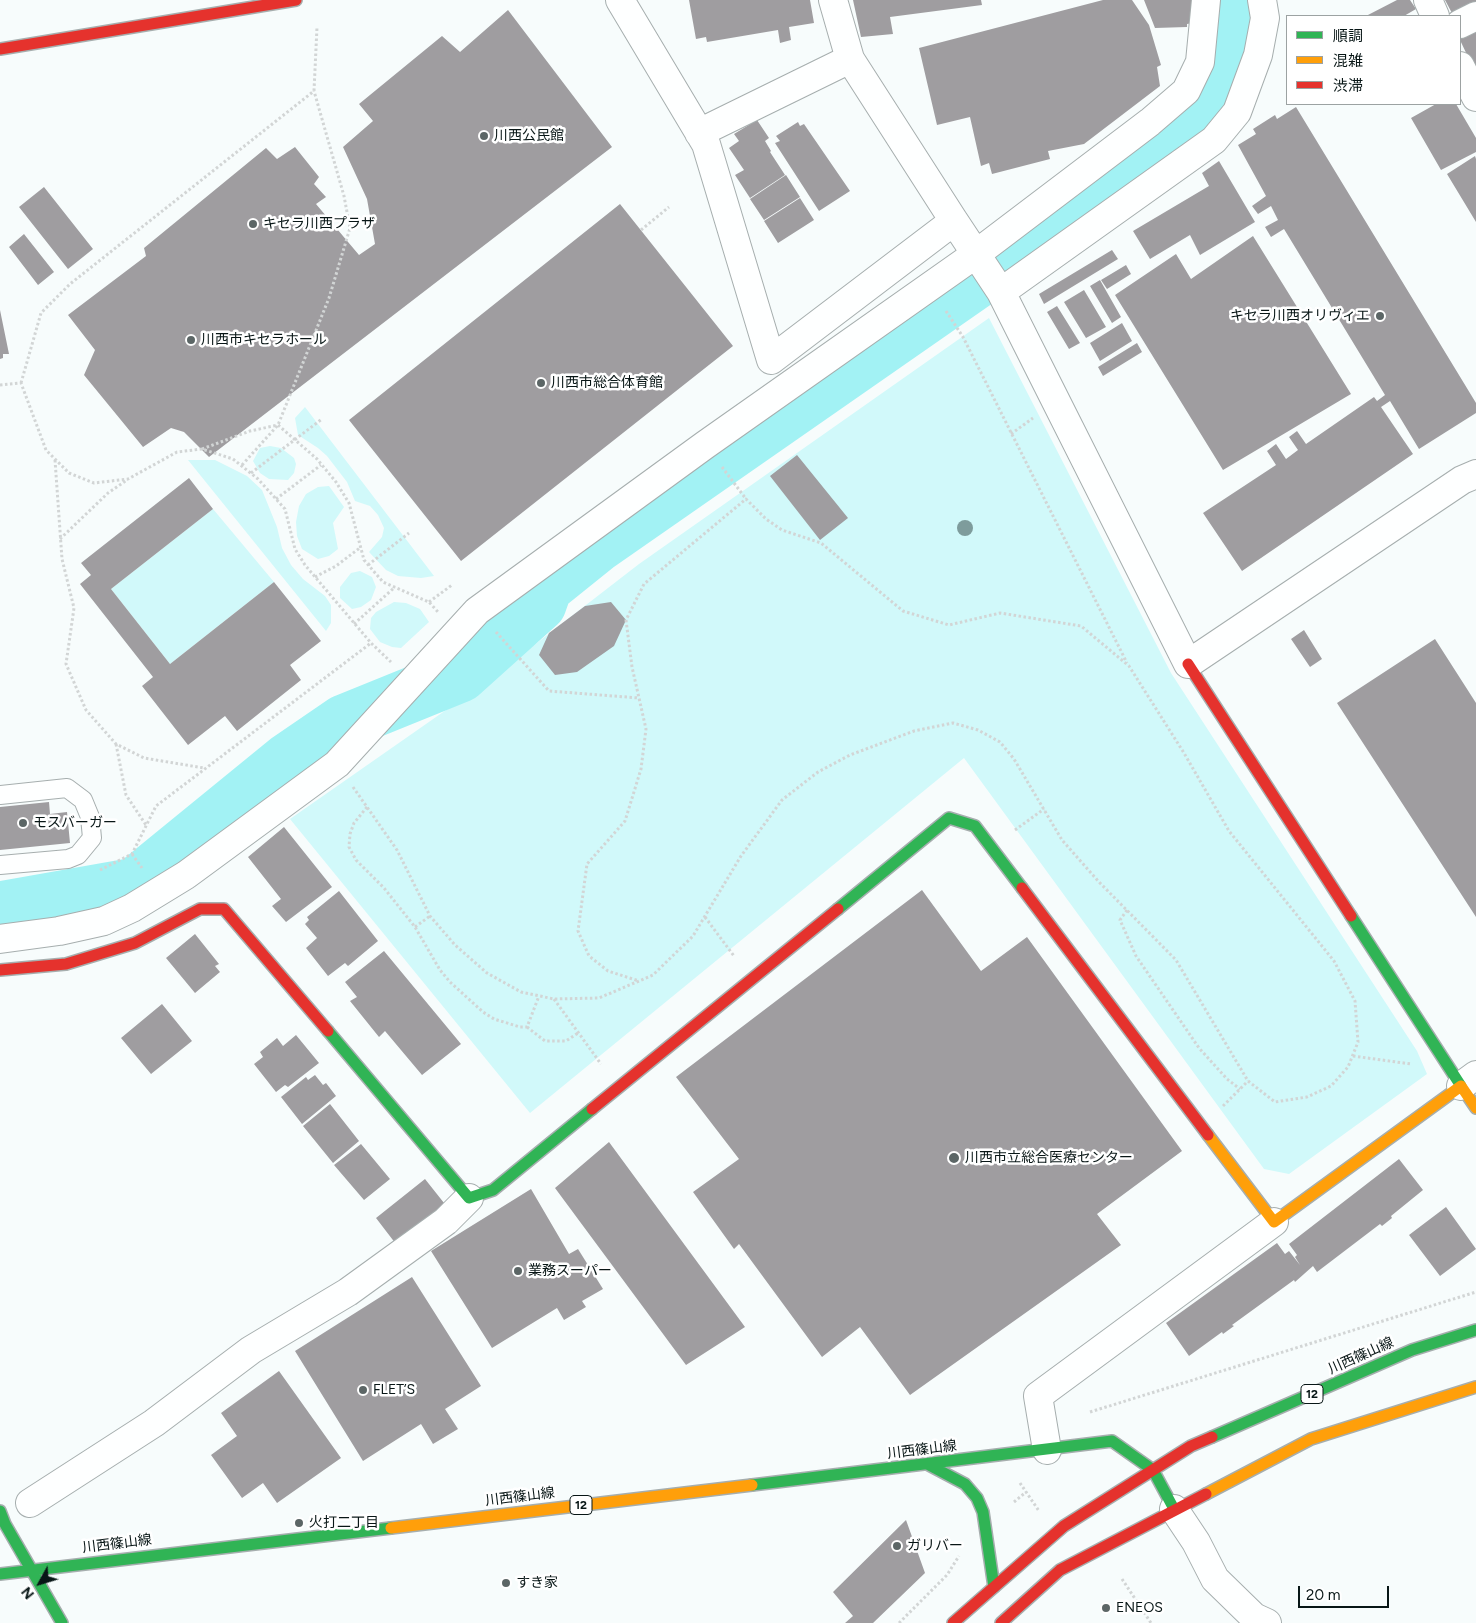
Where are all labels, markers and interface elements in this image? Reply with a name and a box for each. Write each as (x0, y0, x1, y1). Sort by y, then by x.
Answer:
legend (1286, 15, 1461, 105)
text: 順調 (1333, 27, 1363, 45)
text: 混雑 (1333, 52, 1363, 70)
text: 渋滞 (1333, 77, 1363, 95)
place label: 川西公民館 (494, 128, 564, 144)
marker: 川西公民館 (478, 130, 490, 142)
place label: キセラ川西プラザ (263, 216, 375, 232)
marker: キセラ川西プラザ (247, 218, 259, 230)
place label: キセラ川西オリヴィエ (1230, 308, 1370, 324)
marker: キセラ川西オリヴィエ (1374, 310, 1386, 322)
place label: 川西市キセラホール (201, 332, 327, 348)
marker: 川西市キセラホール (185, 334, 197, 346)
place label: 川西市総合体育館 (551, 375, 663, 391)
marker: 川西市総合体育館 (535, 377, 547, 389)
place label: モスバーガー (33, 815, 117, 831)
marker: モスバーガー (17, 817, 29, 829)
place label: 川西市立総合医療センター (965, 1150, 1133, 1166)
marker: 川西市立総合医療センター (947, 1151, 961, 1165)
place label: 業務スーパー (528, 1263, 612, 1279)
marker: 業務スーパー (512, 1265, 524, 1277)
street label: 川西篠山線 (1326, 1334, 1396, 1378)
place label: FLET’S (373, 1382, 415, 1398)
marker: FLET’S (357, 1384, 369, 1396)
road number: 12 (1301, 1385, 1323, 1404)
street label: 川西篠山線 (886, 1437, 958, 1463)
street label: 川西篠山線 (484, 1484, 556, 1510)
road number: 12 (570, 1496, 592, 1514)
place label: 火打二丁目 (309, 1515, 379, 1531)
marker: 火打二丁目 (293, 1517, 305, 1529)
street label: 川西篠山線 (81, 1531, 153, 1557)
place label: ガリバー (907, 1538, 963, 1554)
marker: ガリバー (891, 1540, 903, 1552)
north arrow (15, 1558, 65, 1608)
place label: すき家 (516, 1575, 558, 1591)
scale bar (1301, 1576, 1392, 1608)
marker: すき家 (500, 1577, 512, 1589)
text: N (18, 1583, 38, 1602)
text: 20 m (1306, 1586, 1340, 1604)
place label: ENEOS (1116, 1600, 1163, 1616)
marker: ENEOS (1100, 1602, 1112, 1614)

